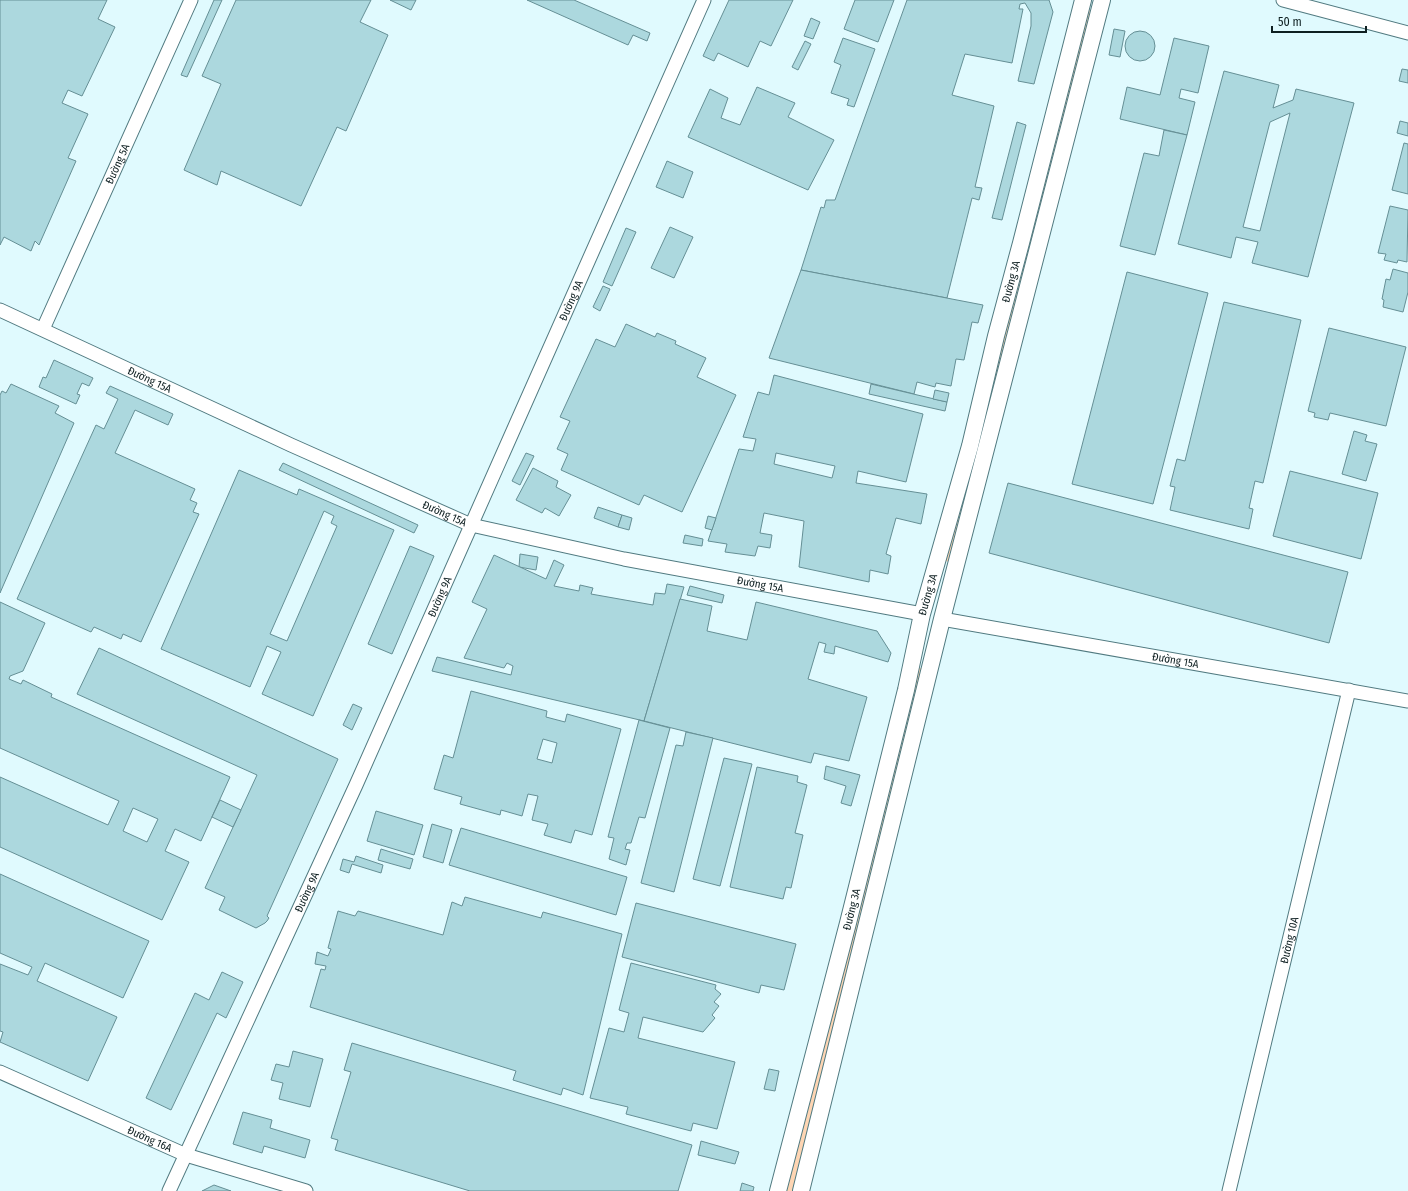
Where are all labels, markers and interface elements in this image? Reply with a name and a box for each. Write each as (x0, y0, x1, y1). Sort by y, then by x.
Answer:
scale bar (1272, 8, 1366, 34)
text: 50 m (1278, 15, 1302, 29)
street label: Đường 5A (103, 142, 132, 186)
street label: Đường 3A (999, 259, 1023, 304)
street label: Đường 9A (556, 278, 586, 323)
street label: Đường 15A (126, 364, 174, 395)
street label: Đường 15A (421, 498, 469, 529)
street label: Đường 3A (915, 572, 940, 617)
street label: Đường 15A (736, 573, 785, 595)
street label: Đường 9A (425, 574, 454, 619)
street label: Đường 15A (1151, 650, 1200, 671)
street label: Đường 9A (292, 870, 322, 914)
street label: Đường 3A (840, 887, 863, 932)
street label: Đường 10A (1277, 915, 1301, 965)
street label: Đường 16A (125, 1123, 174, 1155)

